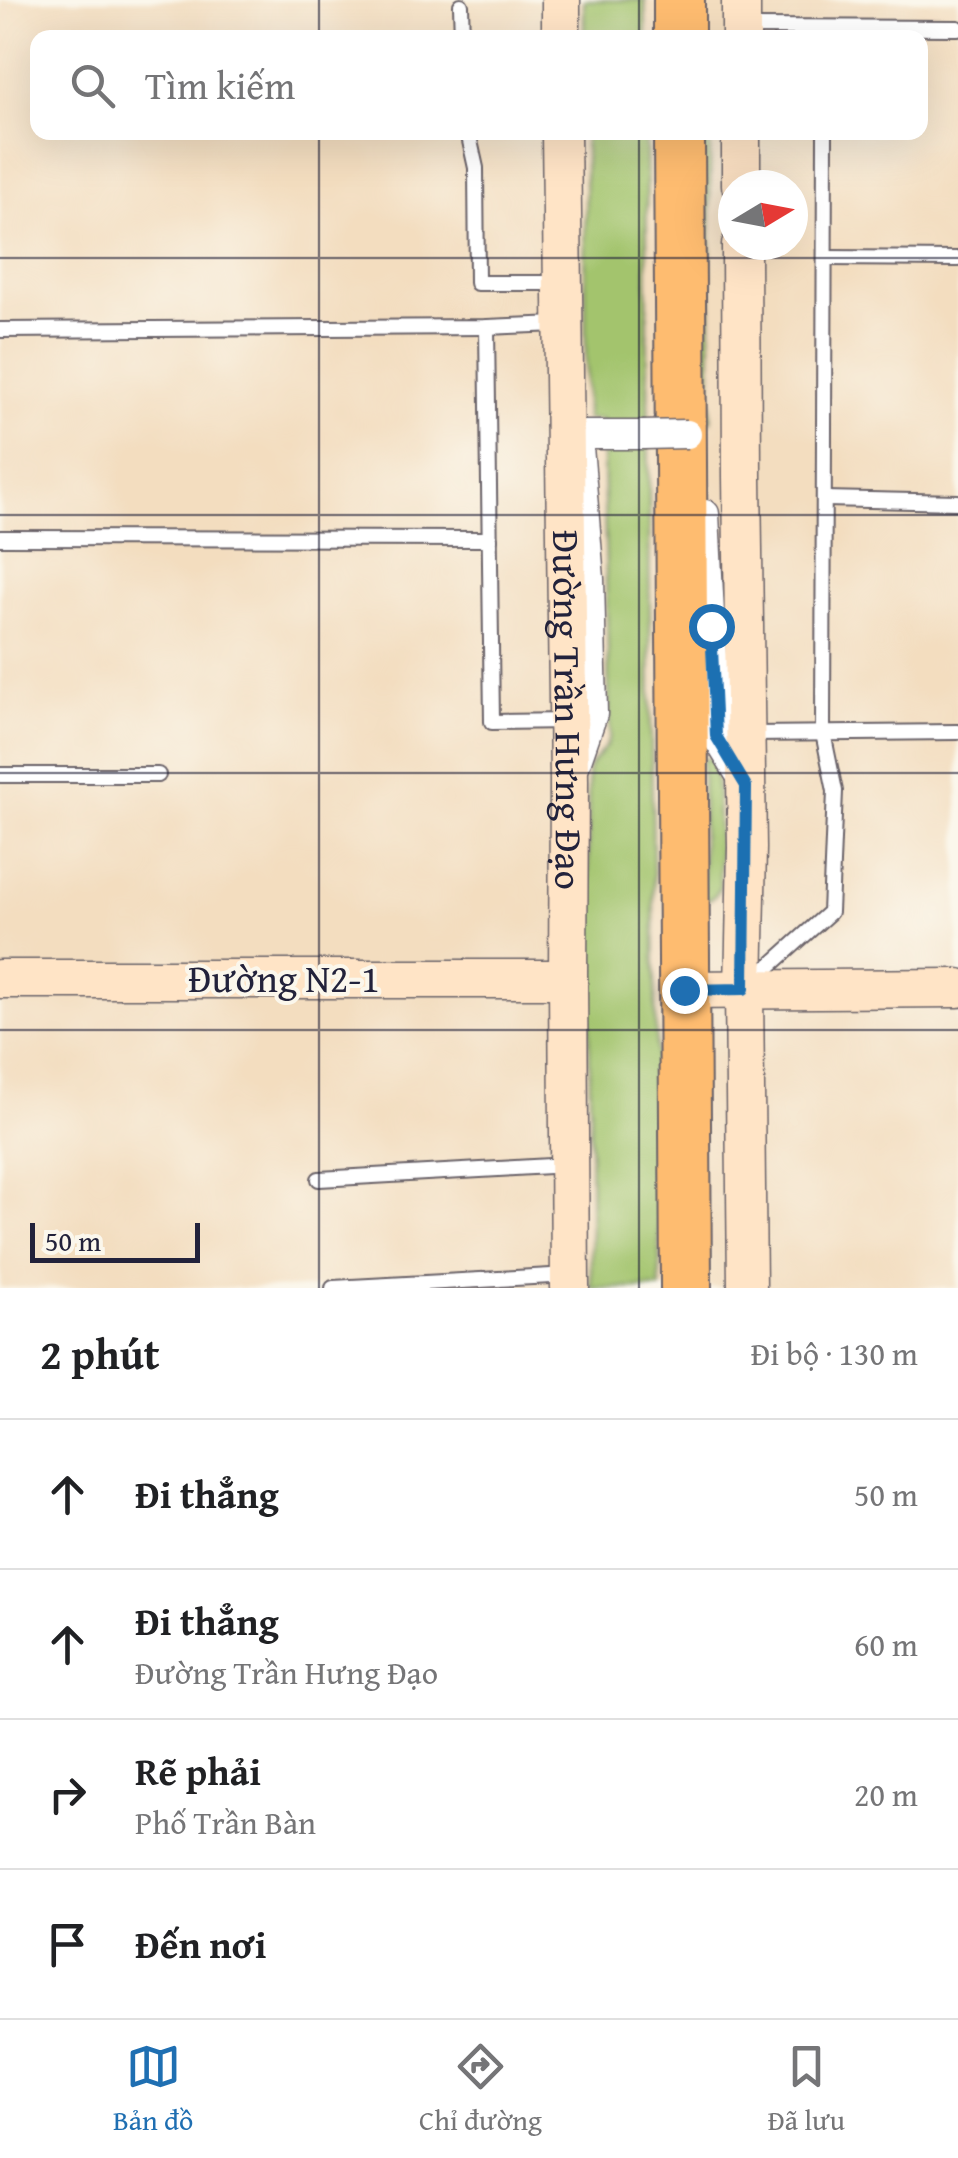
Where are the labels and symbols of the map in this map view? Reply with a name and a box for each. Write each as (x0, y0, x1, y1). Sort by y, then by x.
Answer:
north arrow (718, 170, 808, 260)
street label: Đường Trần Hưng Đạo (539, 530, 598, 890)
route start (689, 604, 735, 650)
street label: Đường N2-1 (188, 950, 380, 1006)
route end (662, 968, 708, 1014)
scale bar (30, 1218, 200, 1262)

